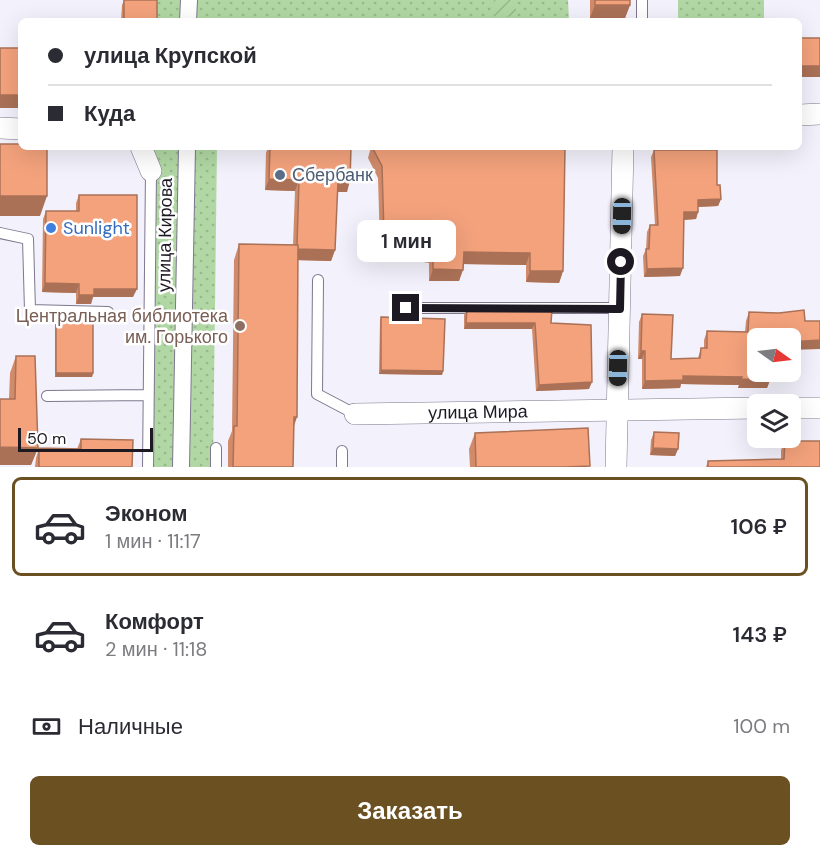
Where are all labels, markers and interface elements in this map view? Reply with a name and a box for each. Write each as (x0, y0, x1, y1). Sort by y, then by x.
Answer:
text: улица Крупской (84, 41, 257, 70)
text: Куда (84, 99, 135, 128)
place label: Сбербанк (292, 163, 373, 187)
marker: Сбербанк (273, 168, 287, 182)
street label: улица Кирова (152, 177, 178, 292)
car (613, 198, 631, 234)
place label: Sunlight (63, 216, 130, 240)
marker: Sunlight (44, 221, 58, 235)
callout: 1 мин (356, 221, 456, 263)
text: 1 мин (381, 228, 432, 254)
route start (607, 248, 634, 275)
route end (392, 294, 419, 321)
place label: Центральная библиотека им. Горького (16, 304, 229, 349)
marker: Центральная библиотека им. Горького (233, 319, 247, 333)
north arrow (747, 328, 801, 382)
map controls (747, 328, 801, 448)
car (609, 350, 627, 386)
button: layers (747, 394, 801, 448)
street label: улица Мира (428, 399, 529, 425)
scale bar (18, 425, 153, 453)
text: 50 m (27, 428, 66, 449)
text: Эконом (105, 499, 188, 528)
icon: car (33, 500, 87, 554)
text: 106 ₽ (731, 512, 787, 541)
text: 1 мин · 11:17 (105, 528, 201, 554)
text: Комфорт (105, 607, 204, 636)
icon: car (33, 608, 87, 662)
text: 143 ₽ (733, 620, 787, 649)
text: 2 мин · 11:18 (105, 636, 207, 662)
icon: cash (30, 710, 63, 743)
text: Наличные (78, 712, 183, 741)
text: 100 m (733, 713, 790, 739)
button: Заказать (30, 776, 790, 845)

